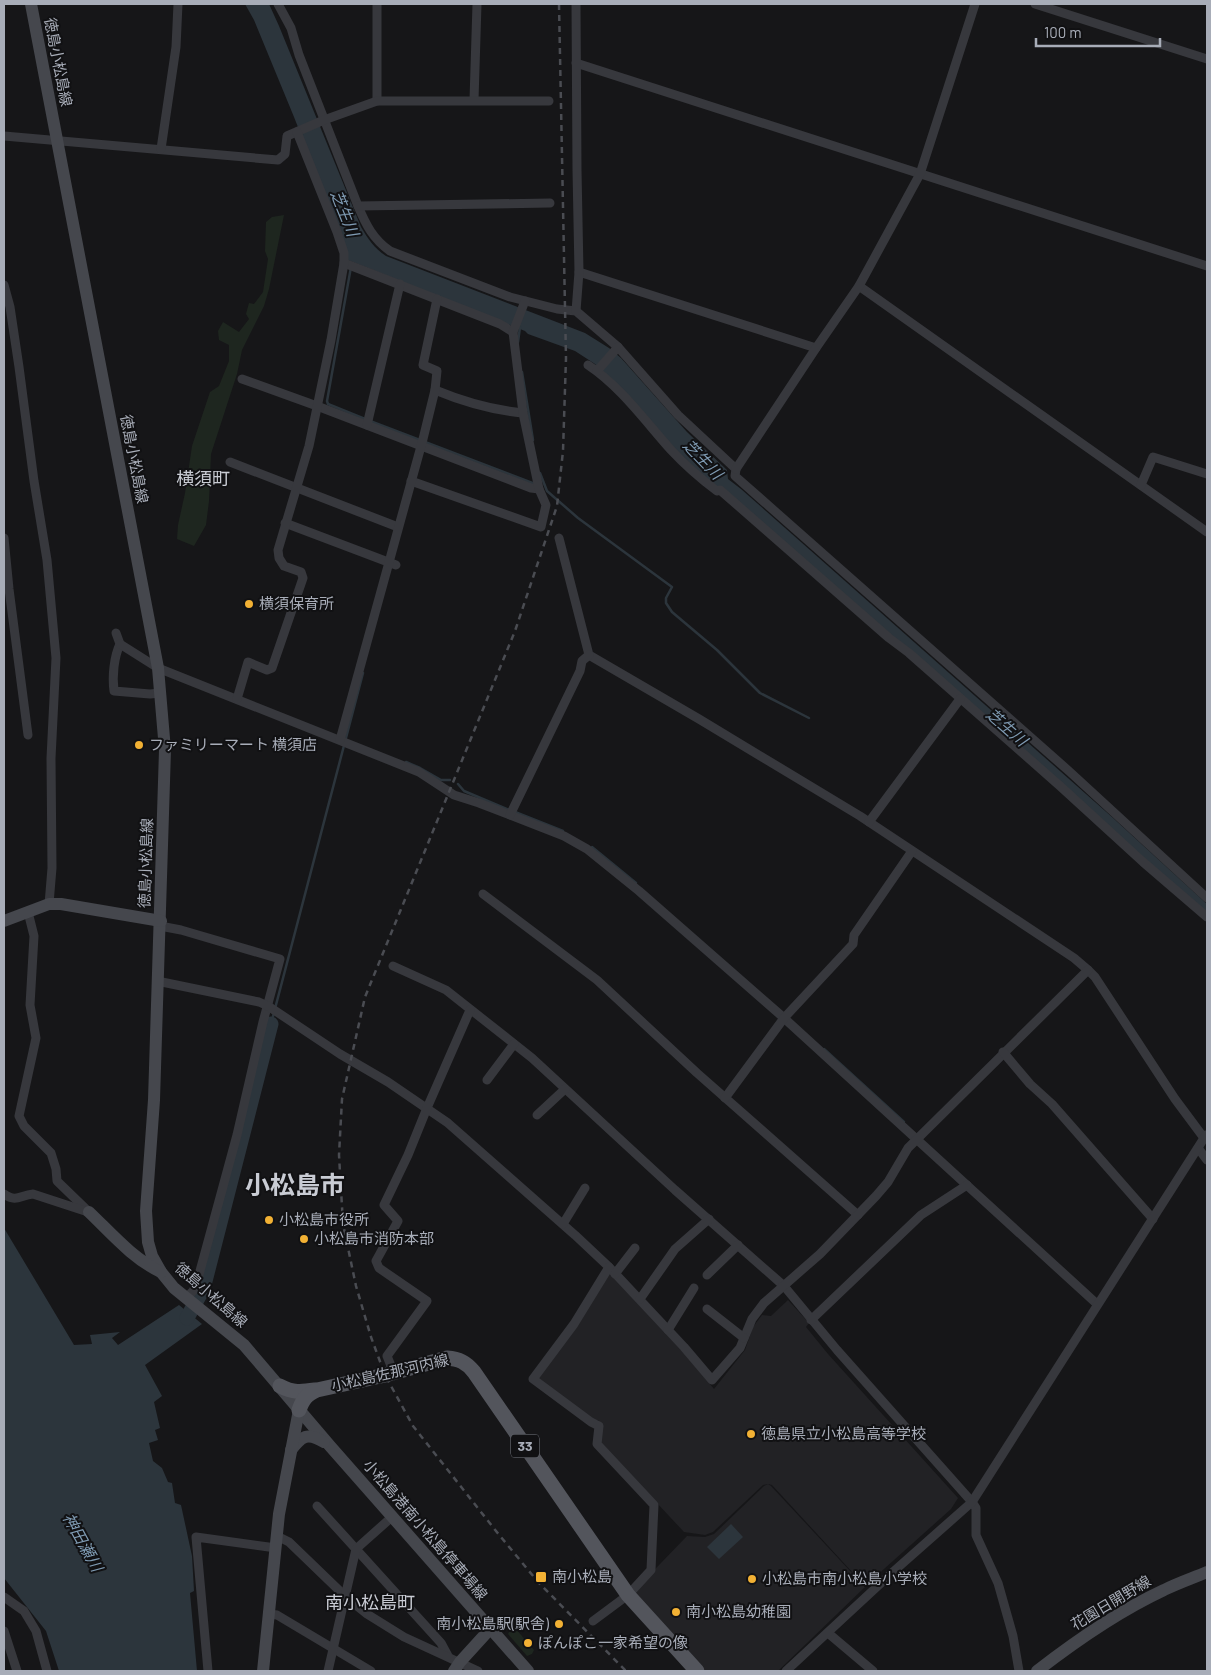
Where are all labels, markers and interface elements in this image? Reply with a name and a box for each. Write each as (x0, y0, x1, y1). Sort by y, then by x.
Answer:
scale bar (1036, 15, 1160, 47)
street label: 徳島小松島線 (42, 16, 76, 108)
text: 100 m (1044, 23, 1082, 41)
water label: 芝生川 (328, 187, 364, 240)
street label: 徳島小松島線 (118, 413, 152, 505)
water label: 芝生川 (680, 435, 728, 484)
district label: 横須町 (176, 467, 230, 489)
place label: 横須保育所 (259, 594, 334, 612)
marker: 横須保育所 (243, 598, 255, 610)
water label: 芝生川 (983, 704, 1033, 751)
place label: ファミリーマート 横須店 (149, 735, 317, 753)
marker: ファミリーマート 横須店 (133, 739, 145, 751)
street label: 徳島小松島線 (134, 818, 156, 908)
district label: 小松島市 (245, 1169, 345, 1199)
place label: 小松島市役所 (279, 1210, 369, 1228)
marker: 小松島市役所 (263, 1214, 275, 1226)
place label: 小松島市消防本部 (314, 1229, 434, 1247)
marker: 小松島市消防本部 (298, 1233, 310, 1245)
street label: 徳島小松島線 (172, 1258, 252, 1331)
street label: 小松島佐那河内線 (329, 1350, 450, 1394)
place label: 徳島県立小松島高等学校 (761, 1424, 926, 1442)
marker: 徳島県立小松島高等学校 (745, 1428, 757, 1440)
road number: 33 (511, 1434, 539, 1458)
street label: 小松島港南小松島停車場線 (360, 1456, 492, 1603)
water label: 神田瀬川 (60, 1509, 108, 1576)
place label: 南小松島 (552, 1567, 612, 1585)
place label: 小松島市南小松島小学校 (762, 1569, 927, 1587)
marker: 南小松島 (534, 1570, 548, 1584)
street label: 花園日開野線 (1067, 1571, 1154, 1633)
marker: 小松島市南小松島小学校 (746, 1573, 758, 1585)
district label: 南小松島町 (325, 1591, 415, 1613)
place label: 南小松島幼稚園 (686, 1602, 791, 1620)
marker: 南小松島幼稚園 (670, 1606, 682, 1618)
place label: 南小松島駅(駅舎) (436, 1614, 549, 1632)
marker: 南小松島駅(駅舎) (553, 1618, 565, 1630)
place label: ぽんぽこ一家希望の像 (538, 1633, 688, 1651)
marker: ぽんぽこ一家希望の像 (522, 1637, 534, 1649)

